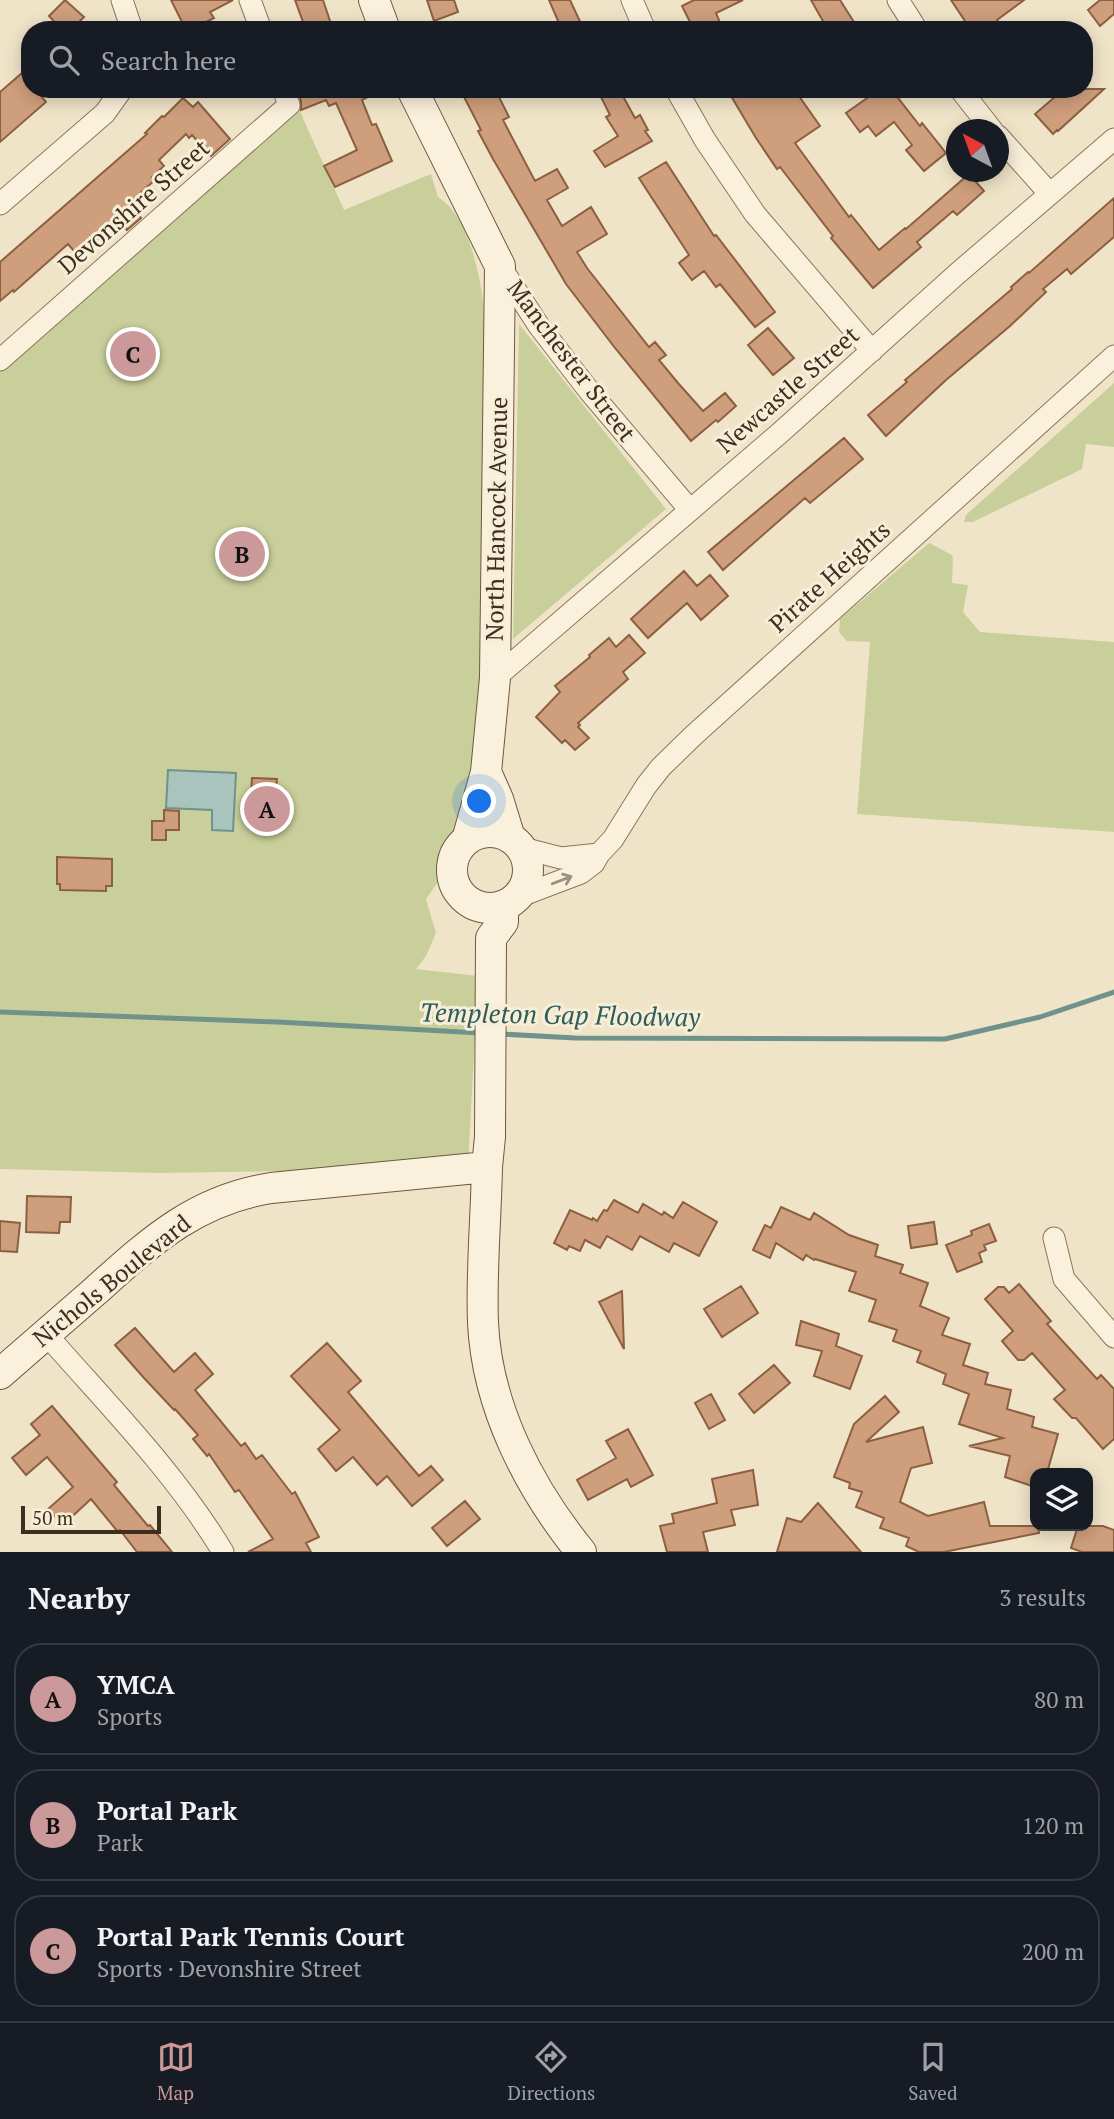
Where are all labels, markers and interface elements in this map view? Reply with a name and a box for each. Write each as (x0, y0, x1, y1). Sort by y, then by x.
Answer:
search box (21, 21, 1093, 98)
icon: search (45, 41, 83, 79)
text: Search here (101, 43, 236, 77)
north arrow (946, 119, 1009, 182)
street label: Devonshire Street (51, 132, 216, 281)
street label: Manchester Street (500, 273, 643, 448)
street label: Newcastle Street (709, 319, 865, 460)
pin: C (110, 328, 156, 380)
street label: North Hancock Avenue (478, 397, 514, 641)
street label: Pirate Heights (762, 513, 897, 639)
pin: B (219, 528, 265, 580)
pin: A (244, 783, 290, 835)
your location (462, 784, 496, 818)
one-way arrow (550, 873, 572, 885)
water label: Templeton Gap Floodway (420, 995, 702, 1033)
street label: Nichols Boulevard (26, 1207, 197, 1354)
map controls (1030, 1468, 1093, 1531)
button: layers (1030, 1468, 1093, 1531)
scale bar (21, 1503, 161, 1535)
text: 50 m (32, 1505, 73, 1530)
text: Nearby (28, 1578, 130, 1618)
text: 3 results (999, 1582, 1086, 1613)
text: YMCA (97, 1667, 175, 1701)
text: A (45, 1684, 61, 1715)
text: 80 m (1034, 1684, 1084, 1715)
text: Sports (97, 1701, 162, 1732)
text: Portal Park (97, 1793, 237, 1827)
text: B (46, 1810, 60, 1841)
text: 120 m (1022, 1810, 1084, 1841)
text: Park (97, 1827, 143, 1858)
text: Portal Park Tennis Court (97, 1919, 405, 1953)
text: C (46, 1936, 61, 1967)
text: 200 m (1022, 1936, 1084, 1967)
text: Sports · Devonshire Street (97, 1953, 362, 1984)
tab: Map (157, 2038, 195, 2105)
tab: Directions (508, 2038, 595, 2105)
tab: Saved (908, 2038, 957, 2105)

